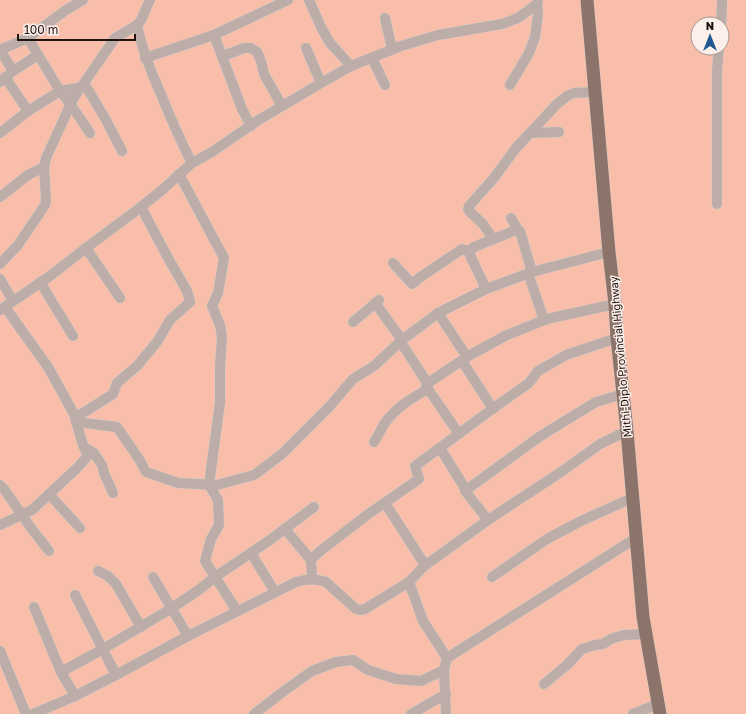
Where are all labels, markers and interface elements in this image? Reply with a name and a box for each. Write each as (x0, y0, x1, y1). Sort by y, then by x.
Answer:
scale bar (18, 16, 135, 42)
north arrow (690, 16, 730, 56)
text: N (706, 19, 714, 32)
text: 100 m (24, 22, 58, 37)
street label: Mithi-Diplo Provincial Highway (606, 276, 634, 438)

